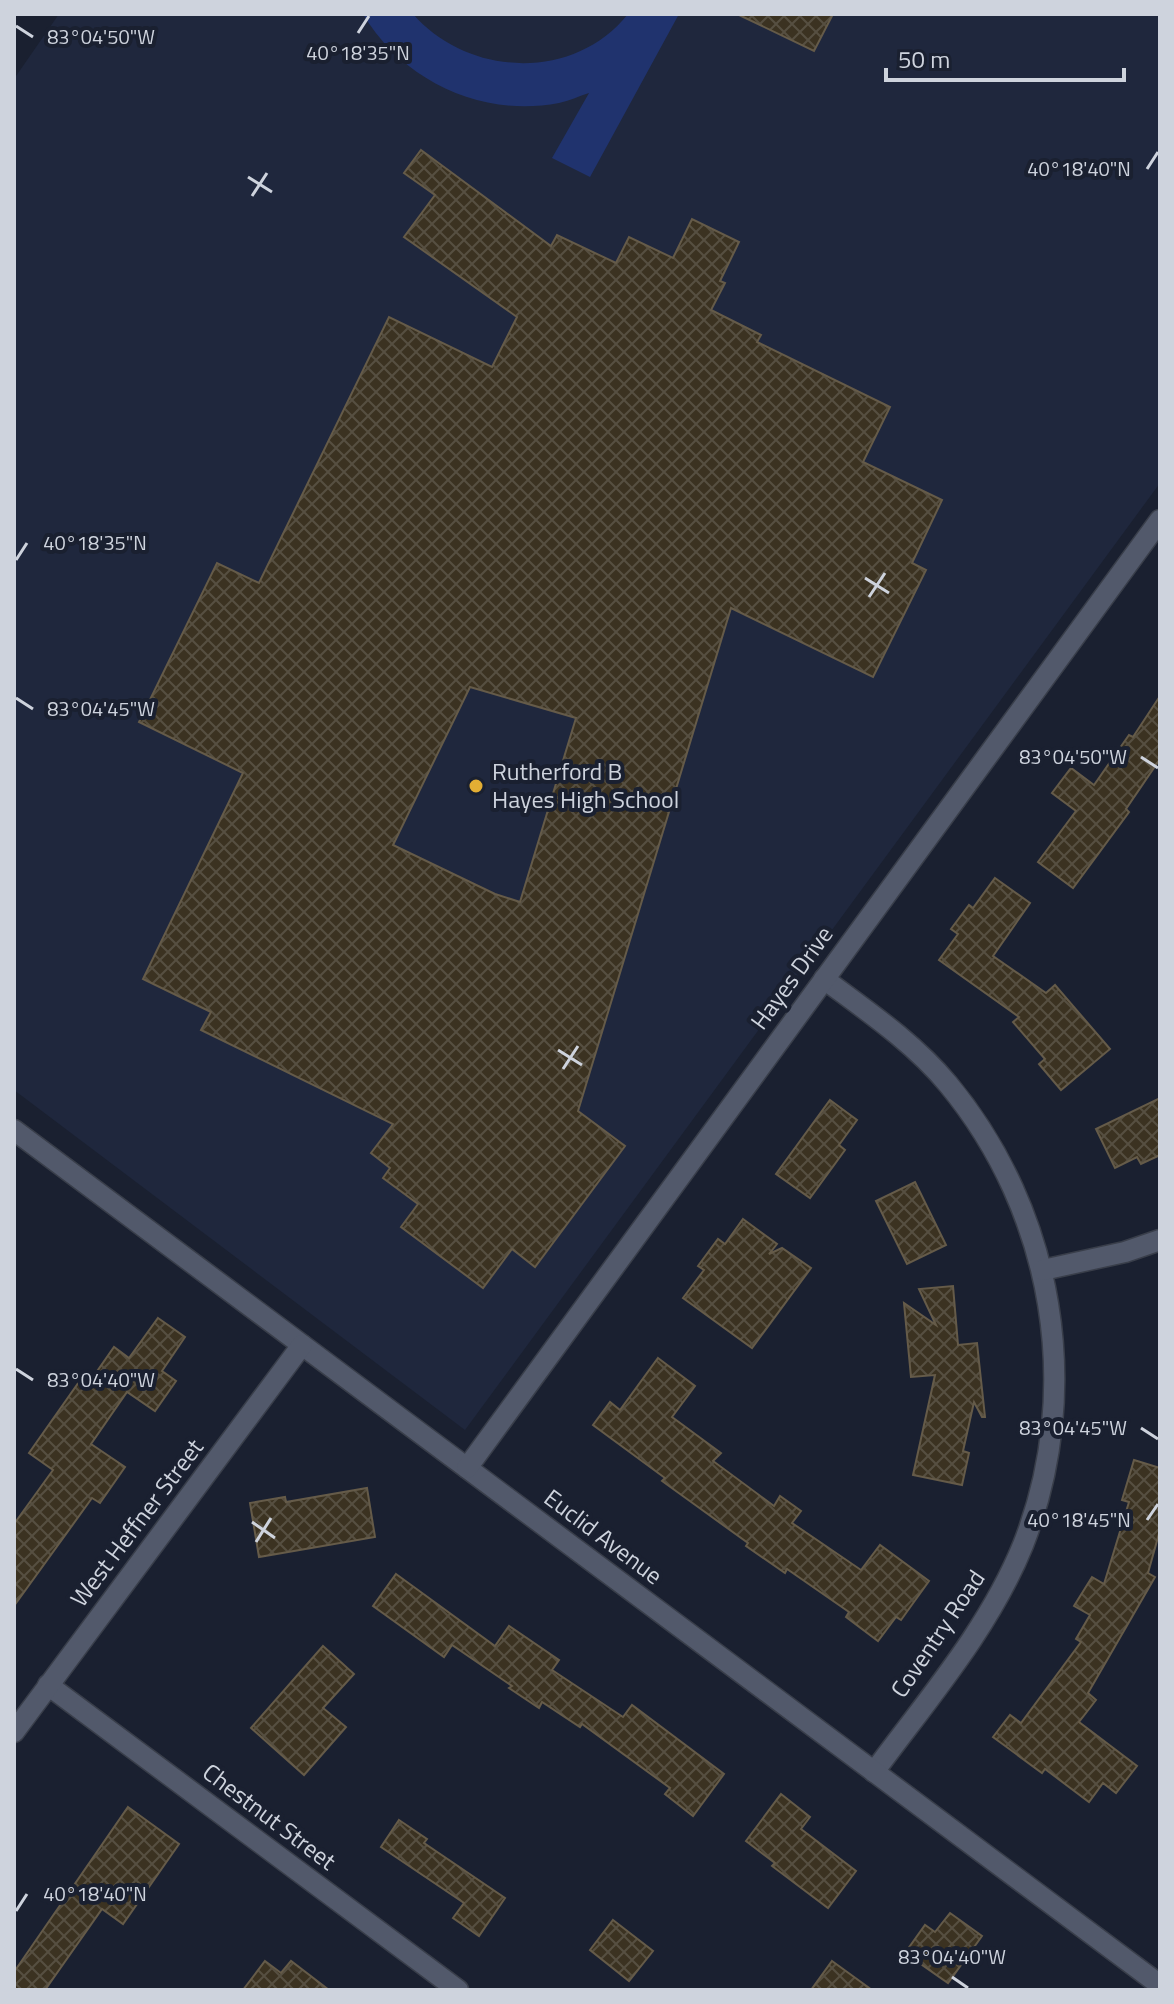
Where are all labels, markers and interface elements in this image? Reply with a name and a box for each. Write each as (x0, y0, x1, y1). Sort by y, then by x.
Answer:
text: 83°04'50"W (47, 21, 155, 52)
scale bar (886, 32, 1124, 82)
text: 40°18'35"N (306, 37, 410, 68)
text: 50 m (898, 41, 950, 77)
text: 40°18'40"N (1027, 153, 1131, 184)
text: 40°18'35"N (43, 527, 147, 558)
text: 83°04'45"W (47, 693, 155, 724)
text: 83°04'50"W (1019, 741, 1127, 772)
place label: Rutherford B Hayes High School (492, 753, 679, 817)
marker: Rutherford B Hayes High School (467, 777, 485, 795)
street label: Hayes Drive (741, 918, 841, 1037)
text: 83°04'40"W (47, 1364, 155, 1395)
text: 83°04'45"W (1019, 1412, 1127, 1443)
street label: West Heffner Street (61, 1430, 212, 1614)
street label: Euclid Avenue (537, 1480, 670, 1593)
text: 40°18'45"N (1027, 1504, 1131, 1535)
street label: Coventry Road (881, 1562, 993, 1704)
street label: Chestnut Street (195, 1754, 344, 1879)
text: 40°18'40"N (43, 1878, 147, 1909)
text: 83°04'40"W (898, 1941, 1006, 1972)

